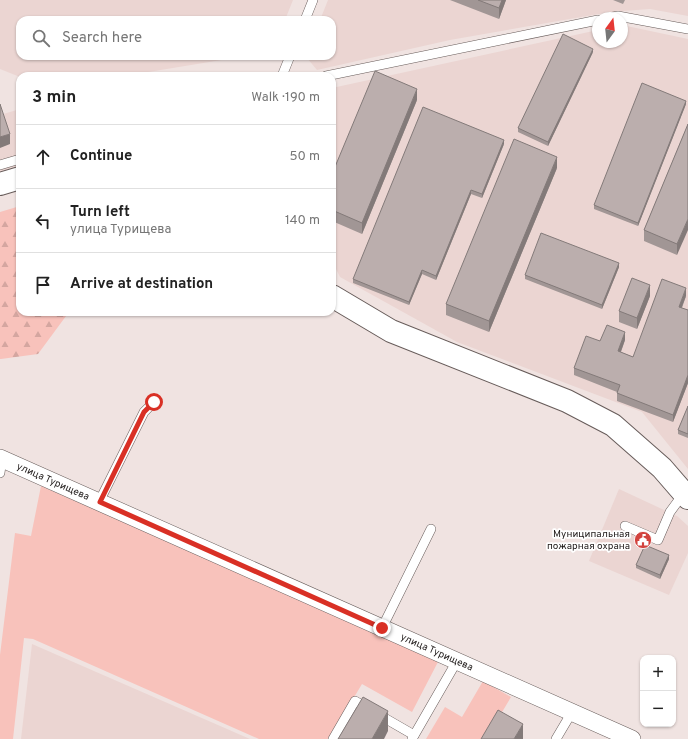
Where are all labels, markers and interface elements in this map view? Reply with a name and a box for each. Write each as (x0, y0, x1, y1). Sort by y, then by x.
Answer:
north arrow (592, 12, 628, 48)
search box (16, 16, 336, 60)
icon: search (30, 27, 52, 49)
text: Search here (62, 29, 142, 48)
text: 3 min (32, 87, 76, 109)
text: Walk · 190 m (251, 90, 320, 106)
icon: ahead (32, 146, 54, 168)
text: Continue (70, 147, 132, 166)
text: 50 m (290, 149, 320, 165)
text: Turn left (70, 203, 130, 222)
icon: left (32, 210, 54, 232)
text: 140 m (285, 213, 320, 229)
text: улица Турищева (70, 222, 171, 238)
icon: arrive (32, 274, 54, 296)
text: Arrive at destination (70, 275, 213, 294)
route start (145, 393, 163, 411)
street label: улица Турищева (15, 460, 91, 503)
place label: Муниципальная пожарная охрана (547, 528, 630, 553)
public building icon: Муниципальная пожарная охрана (633, 530, 653, 550)
route end (373, 619, 391, 637)
street label: улица Турищева (398, 630, 475, 674)
map controls (640, 655, 676, 727)
button: + (640, 655, 676, 691)
button: − (640, 691, 676, 727)

